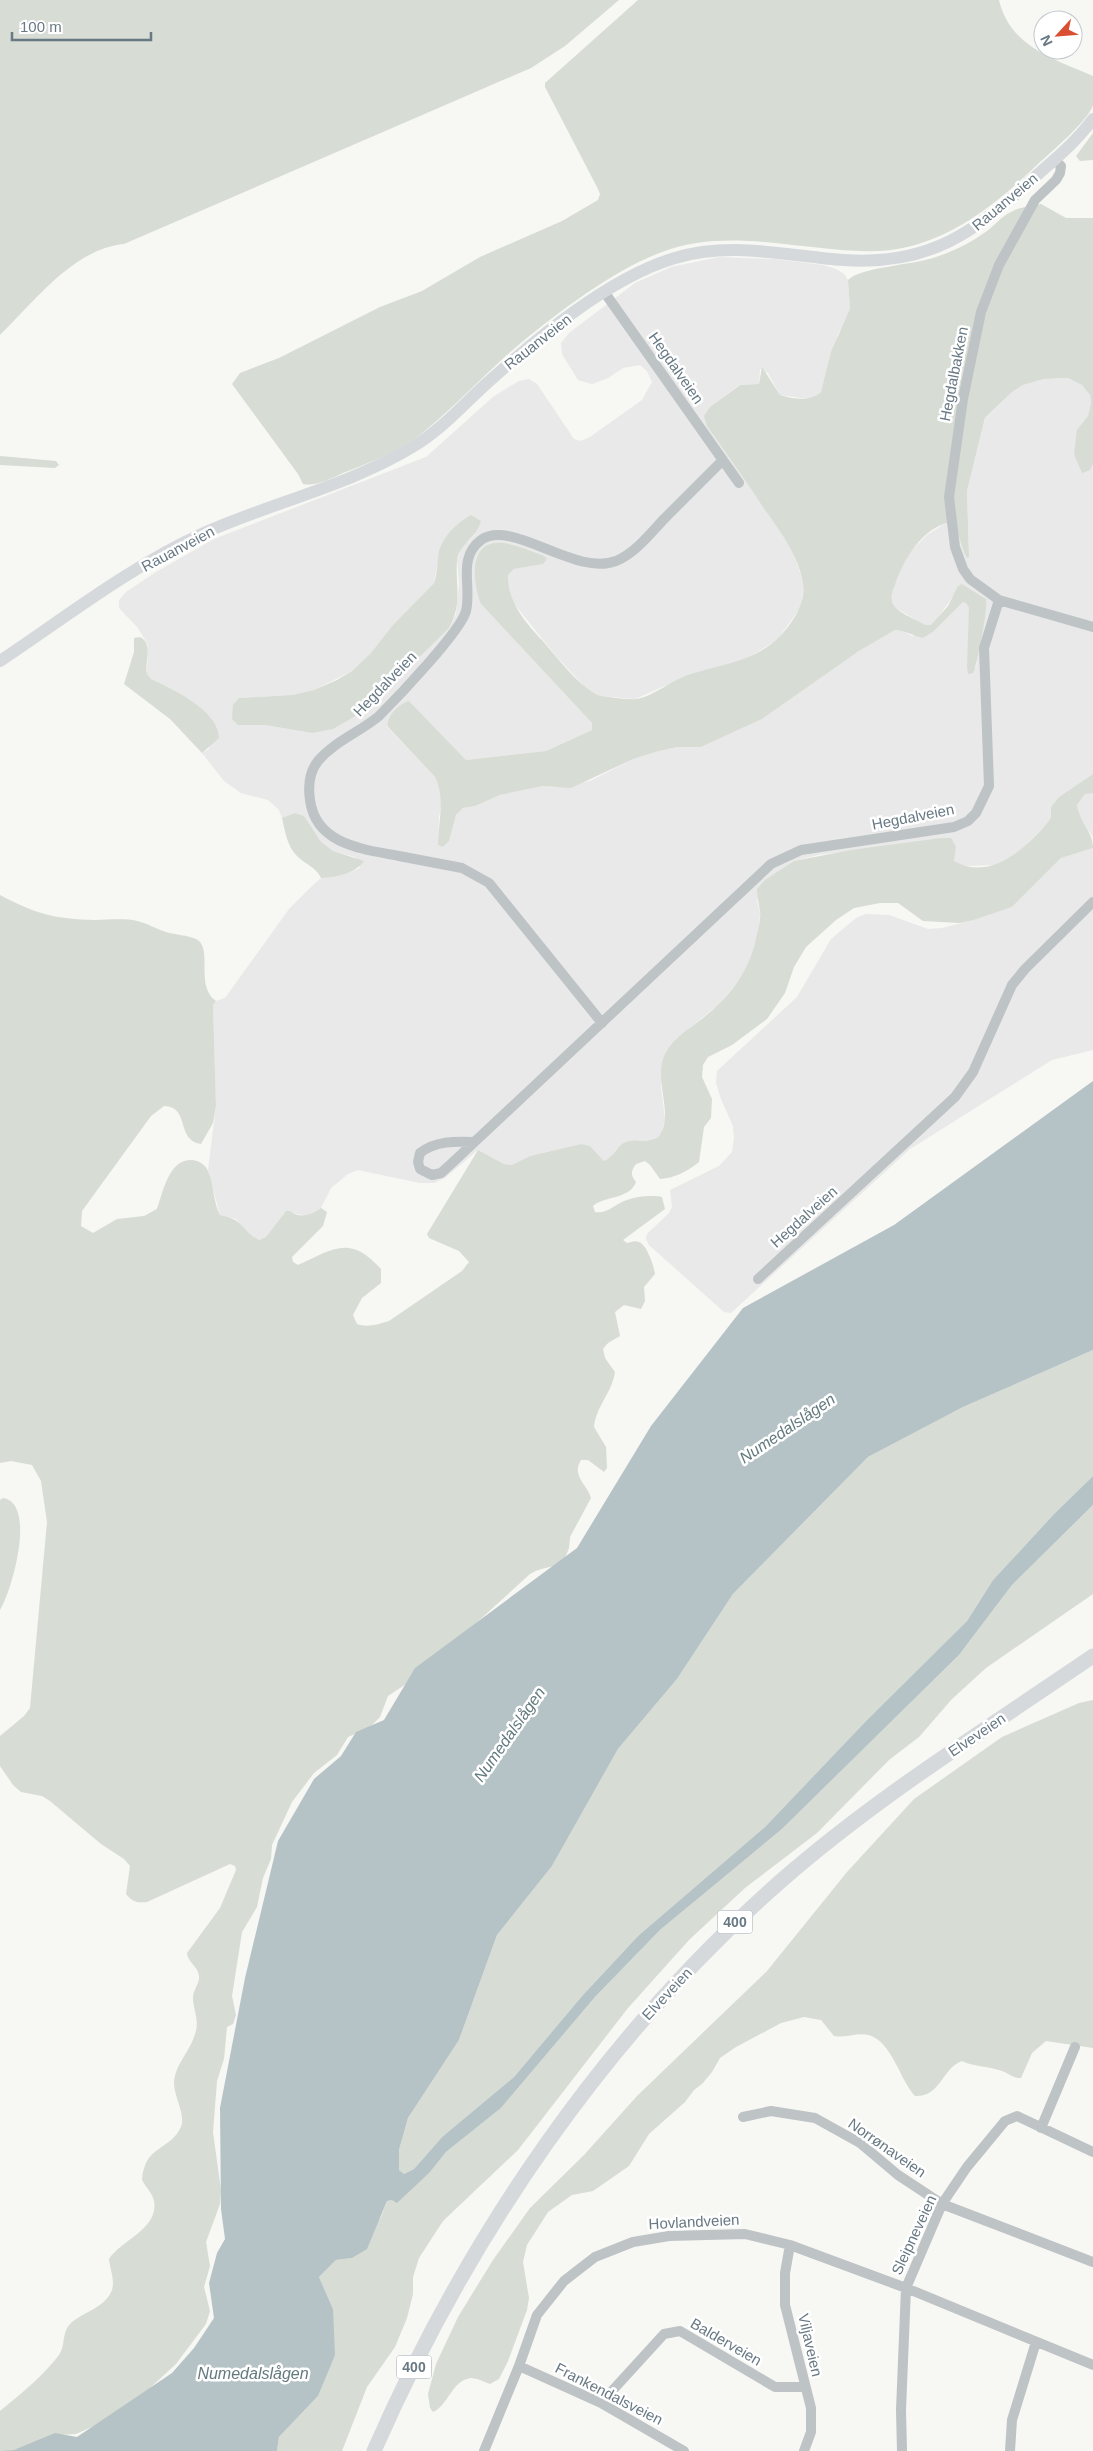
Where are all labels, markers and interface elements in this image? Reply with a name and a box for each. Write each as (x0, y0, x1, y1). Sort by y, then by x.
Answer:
scale bar (12, 10, 151, 42)
north arrow (1033, 10, 1083, 60)
text: 100 m (20, 18, 62, 35)
text: N (1037, 33, 1056, 49)
street label: Rauanveien (969, 169, 1041, 234)
street label: Rauanveien (501, 310, 574, 373)
street label: Hegdalbakken (936, 325, 971, 423)
street label: Hegdalveien (646, 329, 707, 407)
street label: Rauanveien (138, 522, 217, 575)
street label: Hegdalveien (350, 648, 420, 720)
street label: Hegdalveien (870, 800, 955, 833)
street label: Hegdalveien (767, 1182, 840, 1251)
water label: Numedalslågen (736, 1390, 838, 1467)
water label: Numedalslågen (471, 1684, 548, 1785)
street label: Elveveien (945, 1709, 1008, 1760)
road number: 400 (718, 1910, 752, 1934)
street label: Elveveien (638, 1964, 695, 2023)
street label: Norrønaveien (845, 2115, 929, 2181)
street label: Sleipneveien (888, 2192, 939, 2277)
street label: Hovlandveien (648, 2211, 740, 2232)
street label: Viljaveien (795, 2312, 826, 2378)
street label: Balderveien (688, 2314, 765, 2369)
road number: 400 (396, 2356, 432, 2378)
street label: Frankendalsveien (553, 2359, 666, 2428)
water label: Numedalslågen (197, 2365, 309, 2382)

